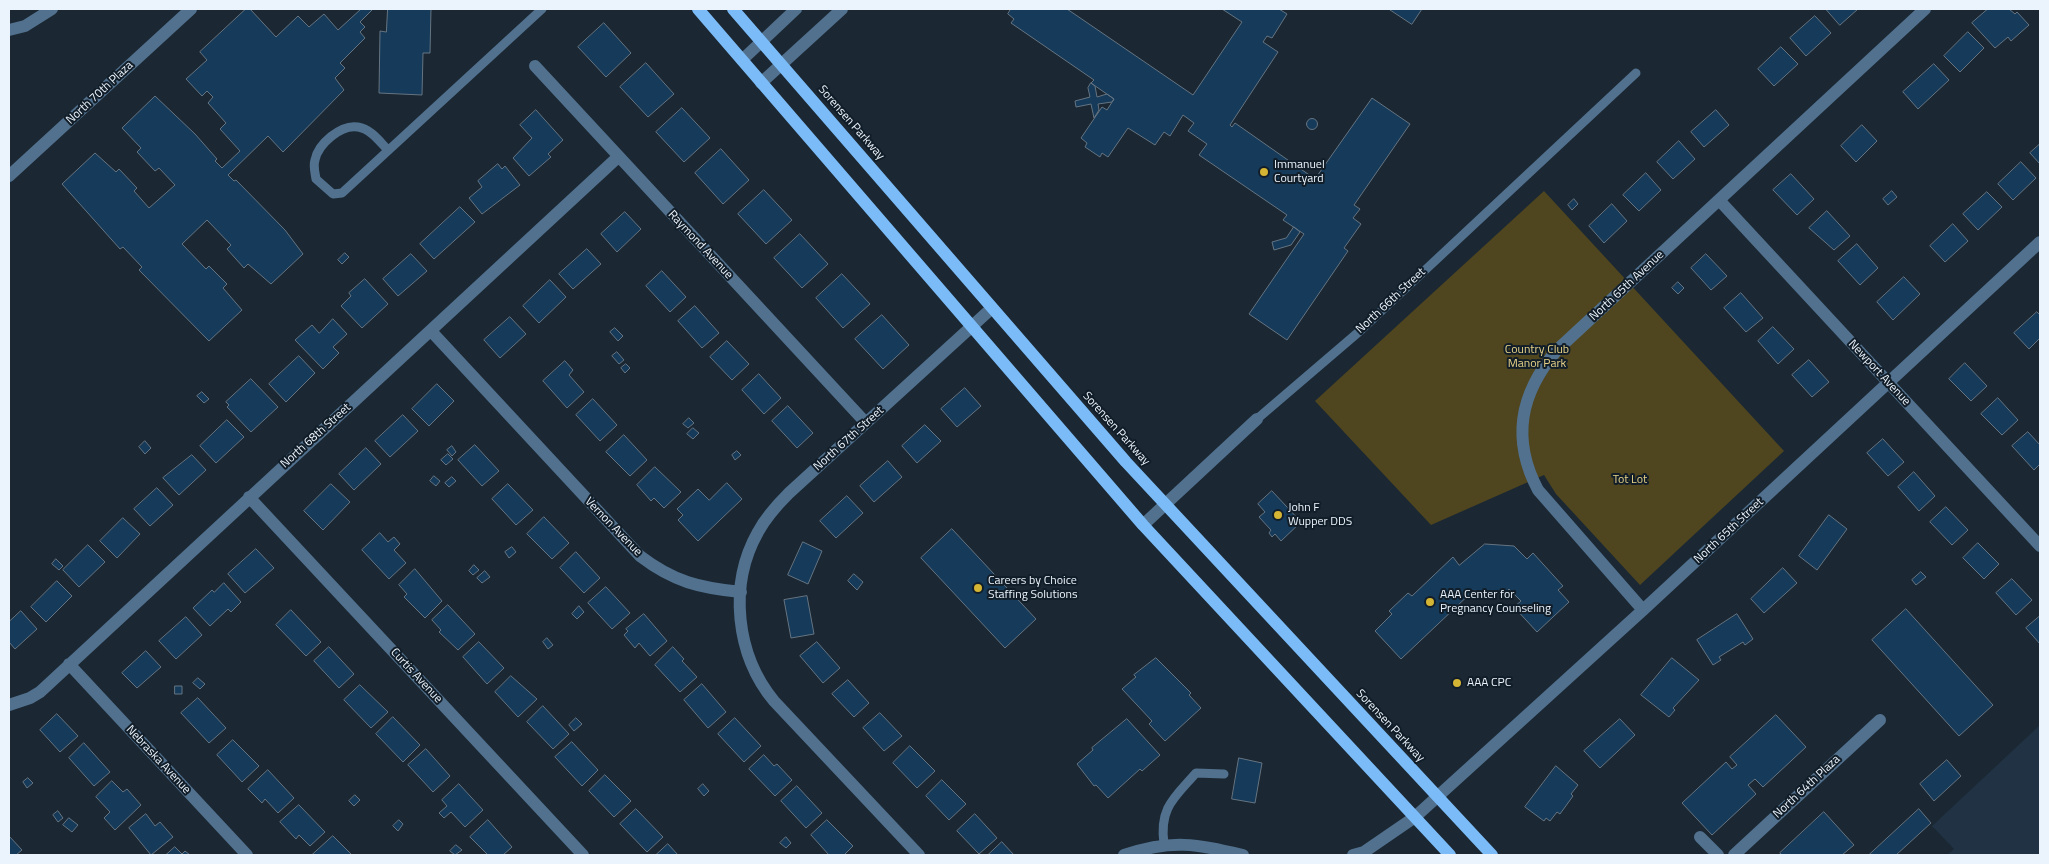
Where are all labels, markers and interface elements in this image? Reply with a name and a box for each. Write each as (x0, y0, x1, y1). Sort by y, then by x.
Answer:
street label: North 70th Plaza (64, 58, 136, 128)
street label: Sorensen Parkway (815, 83, 887, 163)
place label: Immanuel Courtyard (1274, 158, 1325, 186)
marker: Immanuel Courtyard (1258, 166, 1270, 178)
street label: Raymond Avenue (665, 208, 735, 282)
street label: North 65th Avenue (1587, 248, 1667, 324)
street label: North 66th Street (1353, 265, 1429, 337)
street label: Newport Avenue (1845, 337, 1913, 409)
park label: Country Club Manor Park (1505, 343, 1569, 371)
street label: Sorensen Parkway (1079, 389, 1153, 469)
street label: North 68th Street (278, 401, 354, 471)
street label: North 67th Street (811, 404, 887, 474)
park label: Tot Lot (1613, 473, 1647, 487)
street label: Vernon Avenue (581, 495, 645, 559)
street label: North 65th Street (1691, 495, 1767, 567)
place label: John F Wupper DDS (1288, 501, 1352, 529)
marker: John F Wupper DDS (1272, 509, 1284, 521)
place label: Careers by Choice Staffing Solutions (988, 574, 1078, 602)
marker: Careers by Choice Staffing Solutions (972, 582, 984, 594)
place label: AAA Center for Pregnancy Counseling (1440, 588, 1551, 616)
marker: AAA Center for Pregnancy Counseling (1424, 596, 1436, 608)
street label: Curtis Avenue (387, 646, 445, 706)
place label: AAA CPC (1467, 676, 1511, 690)
marker: AAA CPC (1451, 677, 1463, 689)
street label: Sorensen Parkway (1353, 687, 1427, 765)
street label: Nebraska Avenue (123, 723, 193, 797)
street label: North 64th Plaza (1771, 752, 1843, 822)

